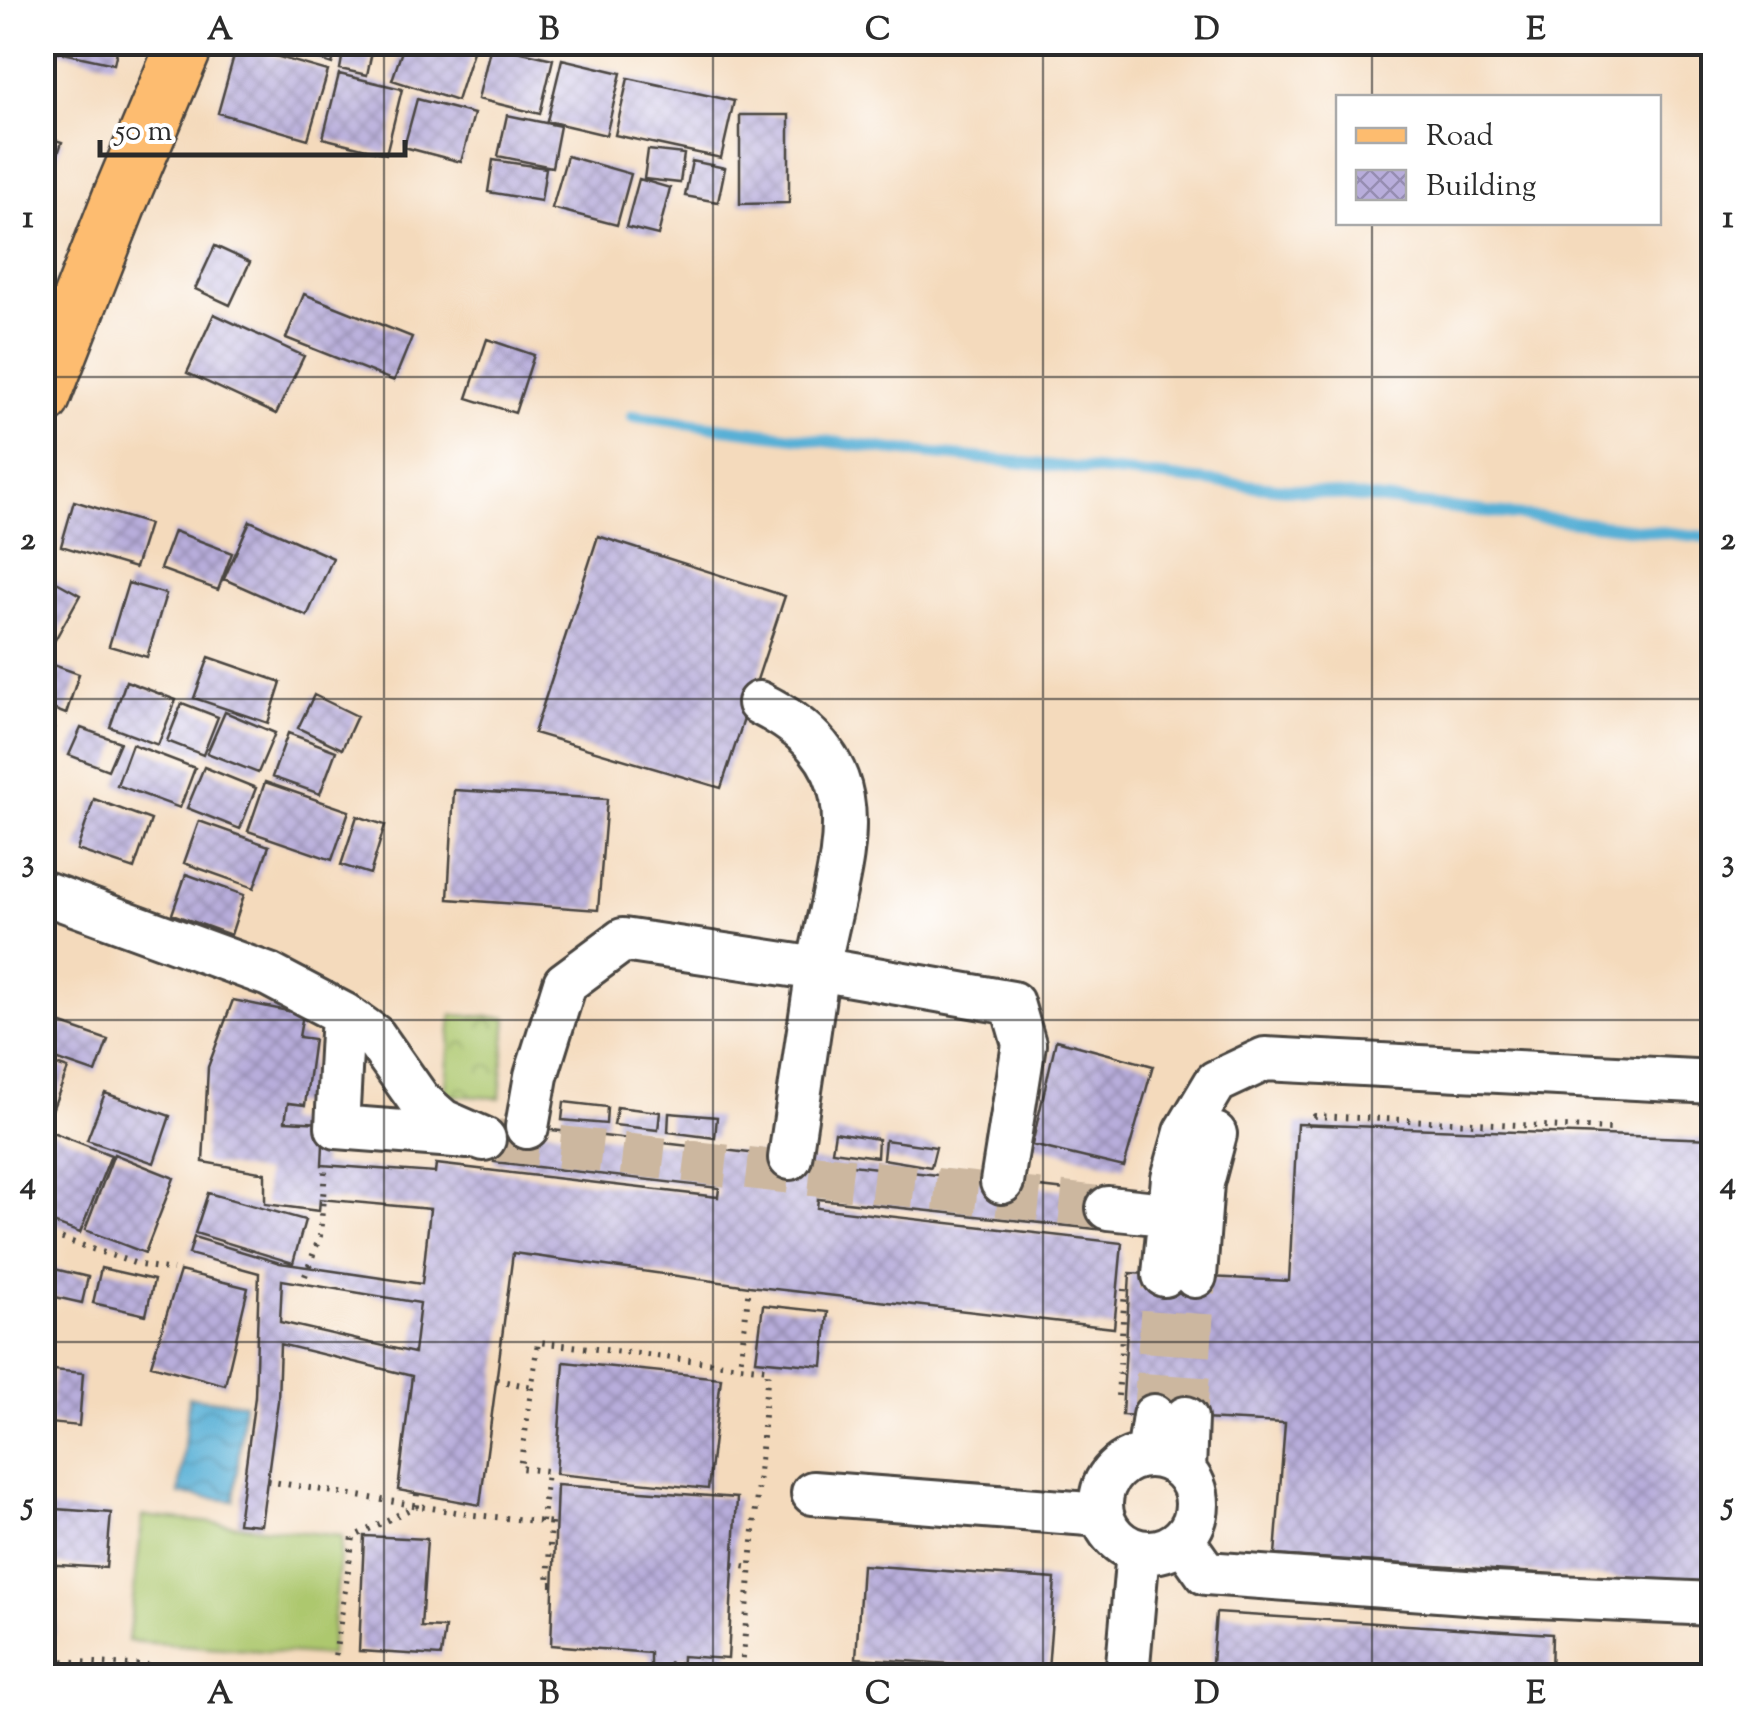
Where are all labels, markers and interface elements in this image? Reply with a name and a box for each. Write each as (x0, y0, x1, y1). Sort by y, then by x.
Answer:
text: A (207, 8, 233, 54)
text: B (539, 8, 559, 54)
text: C (865, 8, 891, 54)
text: D (1194, 8, 1220, 54)
text: E (1526, 8, 1546, 54)
scale bar (100, 95, 405, 157)
legend (1336, 95, 1661, 225)
text: 50 m (113, 111, 173, 154)
text: Road (1426, 116, 1493, 159)
text: Building (1426, 166, 1536, 209)
text: 1 (23, 196, 34, 242)
text: 1 (1723, 196, 1734, 242)
text: 2 (21, 518, 36, 564)
text: 2 (1721, 518, 1736, 564)
text: 3 (22, 840, 34, 886)
text: 3 (1722, 840, 1734, 886)
text: 4 (19, 1162, 36, 1208)
text: 4 (1719, 1162, 1736, 1208)
text: 5 (20, 1483, 34, 1529)
text: 5 (1720, 1483, 1734, 1529)
text: A (207, 1672, 233, 1718)
text: B (539, 1672, 559, 1718)
text: C (865, 1672, 891, 1718)
text: D (1194, 1672, 1220, 1718)
text: E (1526, 1672, 1546, 1718)

